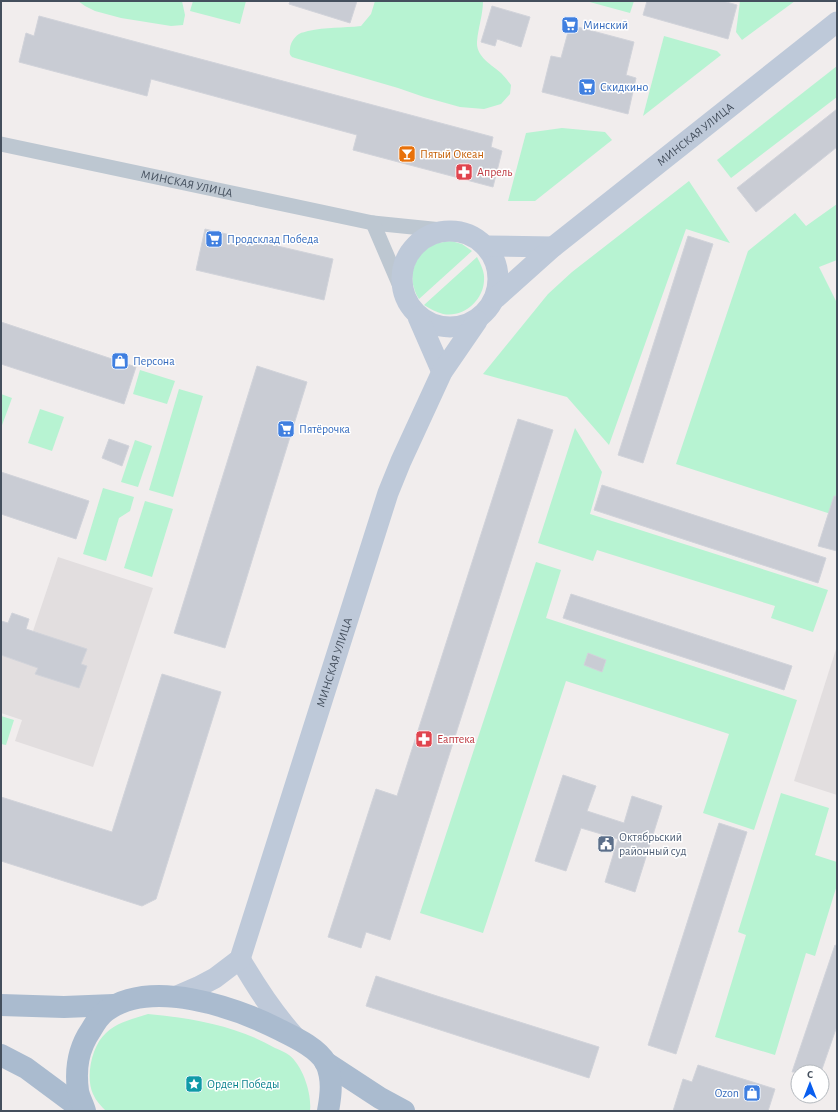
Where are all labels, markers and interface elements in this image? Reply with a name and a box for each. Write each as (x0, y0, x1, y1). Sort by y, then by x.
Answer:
supermarket icon: Минский (560, 15, 580, 35)
place label: Минский (583, 19, 628, 31)
supermarket icon: Скидкино (577, 77, 597, 97)
place label: Скидкино (600, 81, 648, 93)
street label: МИНСКАЯ УЛИЦА (655, 101, 736, 168)
bar icon: Пятый Океан (397, 144, 417, 164)
place label: Пятый Океан (420, 148, 484, 160)
pharmacy icon: Апрель (454, 162, 474, 182)
place label: Апрель (477, 166, 512, 178)
street label: МИНСКАЯ УЛИЦА (140, 168, 234, 199)
supermarket icon: Продсклад Победа (204, 229, 224, 249)
place label: Продсклад Победа (227, 233, 319, 245)
shop icon: Персона (110, 351, 130, 371)
place label: Персона (133, 355, 175, 367)
supermarket icon: Пятёрочка (276, 419, 296, 439)
place label: Пятёрочка (299, 423, 351, 435)
street label: МИНСКАЯ УЛИЦА (314, 616, 354, 709)
pharmacy icon: Еаптека (414, 729, 434, 749)
place label: Еаптека (437, 733, 476, 745)
place label: Октябрьский районный суд (619, 831, 687, 858)
public building icon: Октябрьский районный суд (596, 834, 616, 854)
north arrow (790, 1064, 830, 1104)
text: С (807, 1069, 813, 1080)
place icon: Орден Победы (184, 1074, 204, 1094)
place label: Орден Победы (207, 1078, 279, 1090)
shop icon: Ozon (742, 1083, 762, 1103)
place label: Ozon (715, 1087, 739, 1099)

